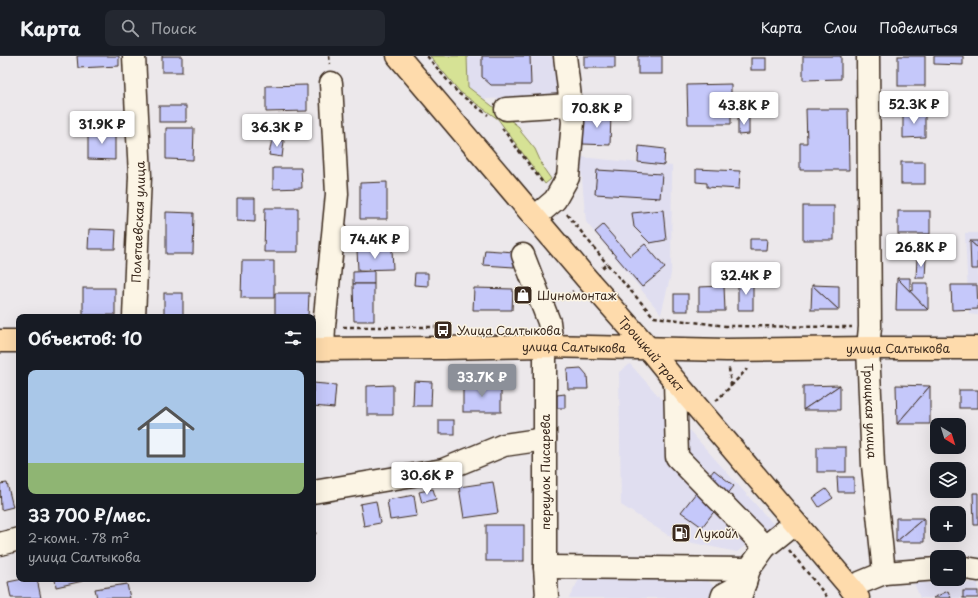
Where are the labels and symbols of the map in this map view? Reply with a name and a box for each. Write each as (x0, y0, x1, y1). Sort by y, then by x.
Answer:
pin: 52.3K ₽ (877, 91, 951, 125)
pin: 43.8K ₽ (707, 92, 781, 126)
pin: 70.8K ₽ (560, 95, 634, 129)
pin: 31.9K ₽ (65, 111, 139, 145)
pin: 36.3K ₽ (240, 114, 314, 148)
street label: Полетаевская улица (126, 160, 149, 283)
pin: 74.4K ₽ (338, 226, 412, 260)
pin: 26.8K ₽ (884, 234, 958, 268)
pin: 32.4K ₽ (709, 262, 783, 296)
shop icon: Шиномонтаж (512, 284, 534, 306)
place label: Шиномонтаж (537, 286, 617, 304)
street label: Троицкий тракт (615, 312, 689, 395)
bus stop icon: Улица Салтыкова (432, 319, 454, 341)
place label: Улица Салтыкова (457, 321, 561, 339)
street label: улица Салтыкова (522, 337, 627, 357)
street label: улица Салтыкова (846, 339, 950, 357)
street label: Троицкая улица (860, 363, 882, 459)
pin: 33.7K ₽ (445, 364, 519, 398)
street label: переулок Писарева (536, 414, 554, 530)
north arrow (930, 418, 966, 454)
pin: 30.6K ₽ (390, 462, 464, 496)
fuel station icon: Лукойл (670, 522, 692, 544)
place label: Лукойл (695, 524, 738, 542)

